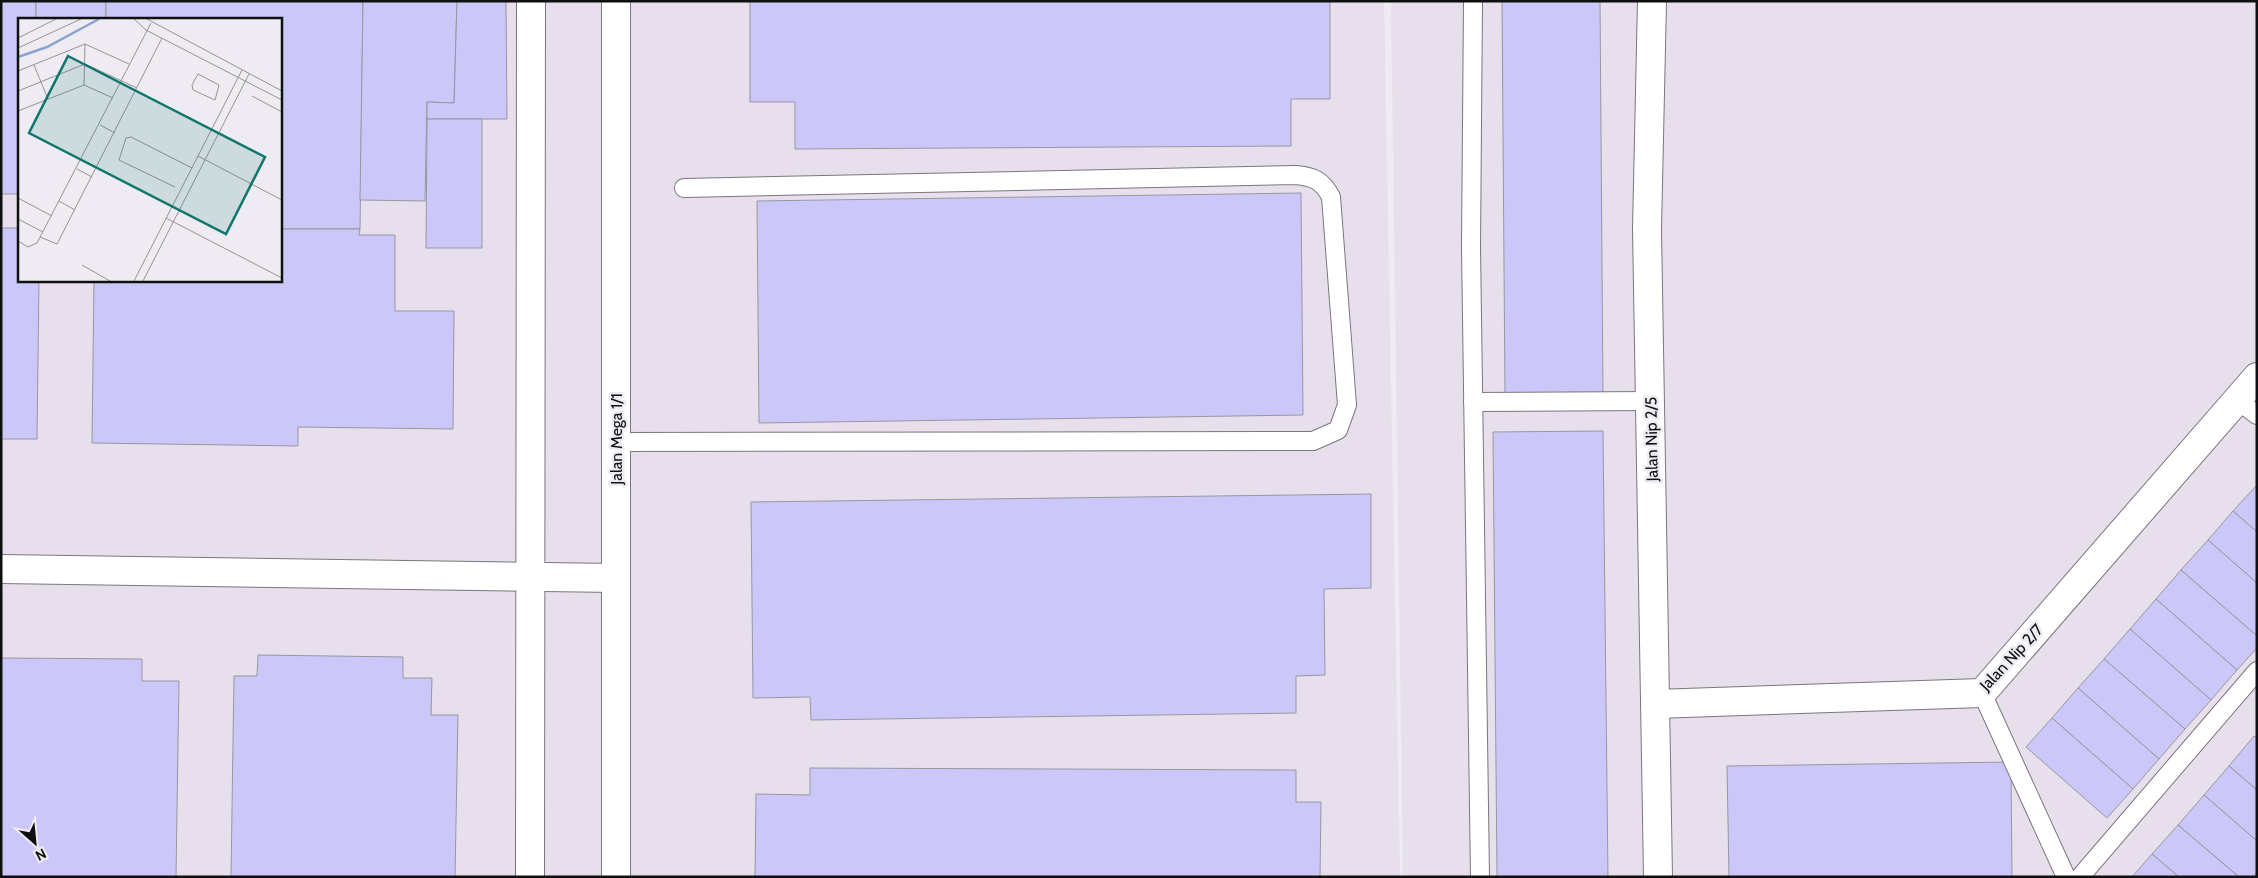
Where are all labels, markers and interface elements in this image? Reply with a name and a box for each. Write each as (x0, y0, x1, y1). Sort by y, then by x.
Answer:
inset map (18, 18, 281, 281)
street label: Jalan Mega 1/1 (607, 393, 626, 486)
street label: Jalan Nip 2/5 (1641, 396, 1662, 483)
street label: Jalan Nip 2/7 (1975, 620, 2047, 695)
north arrow (10, 818, 60, 868)
text: N (32, 844, 49, 865)

